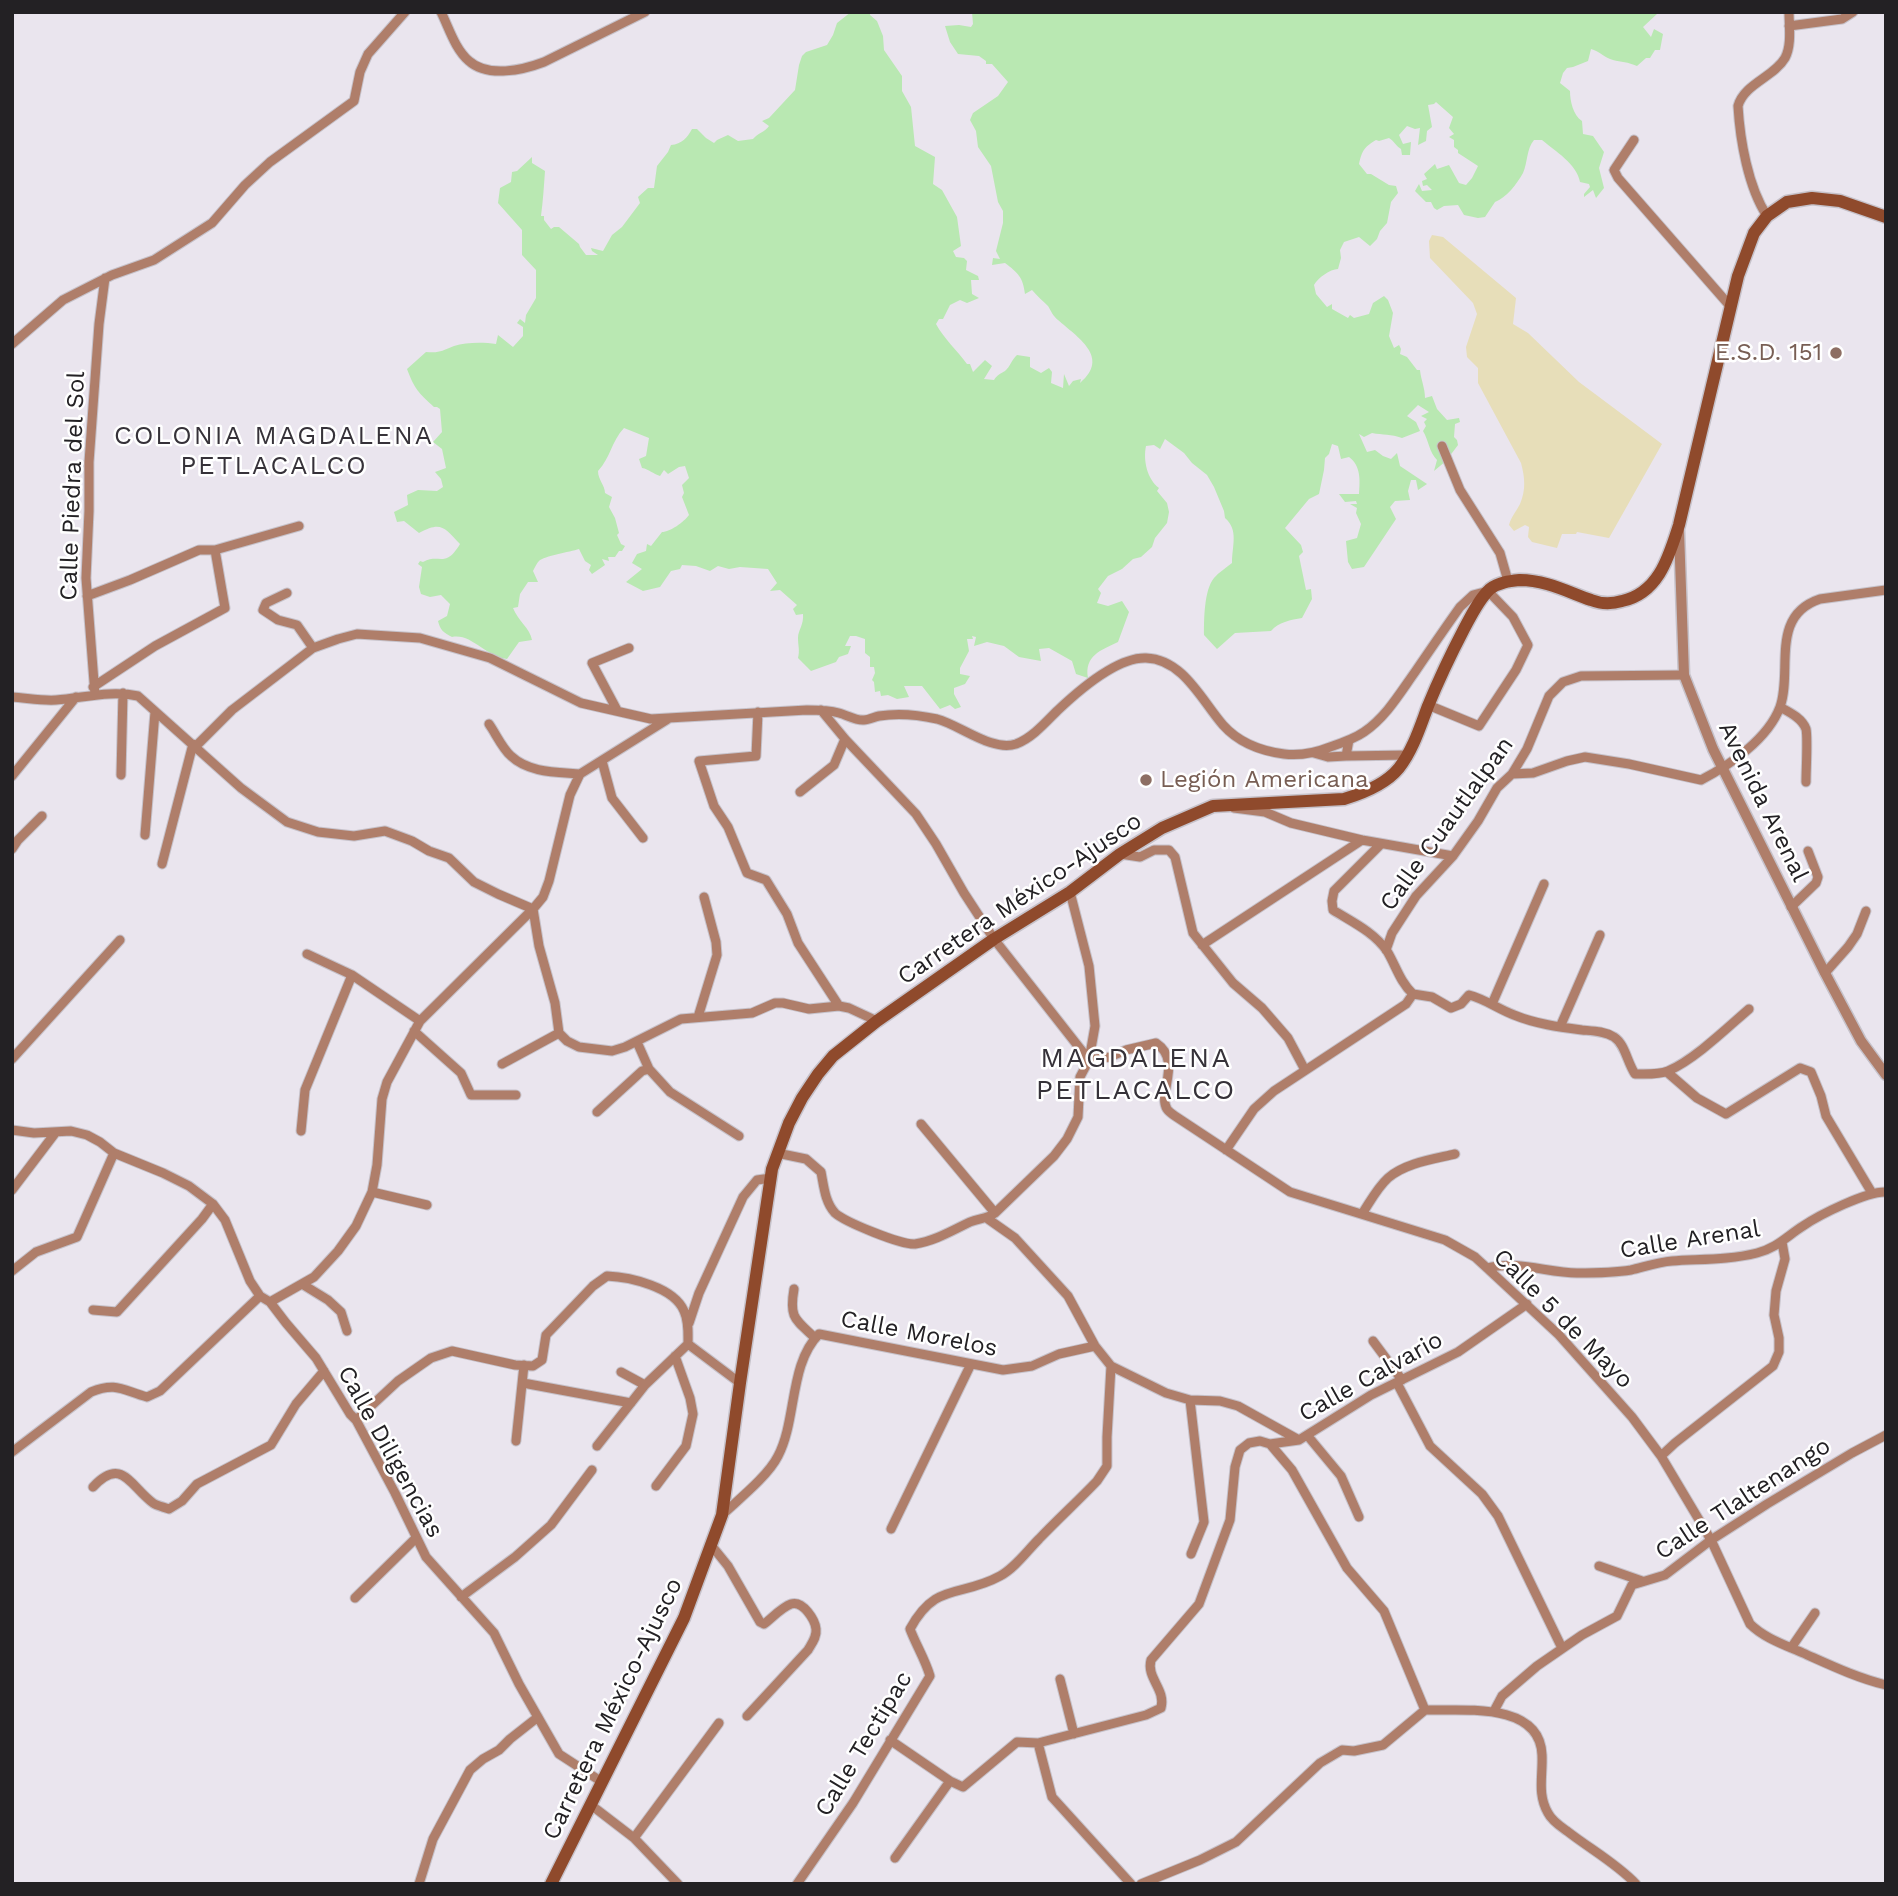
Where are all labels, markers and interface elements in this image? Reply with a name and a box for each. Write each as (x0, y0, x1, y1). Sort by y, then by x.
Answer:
place label: E.S.D. 151 (1715, 339, 1822, 367)
marker: E.S.D. 151 (1828, 345, 1844, 361)
street label: Calle Piedra del Sol (55, 371, 91, 601)
district label: COLONIA MAGDALENA PETLACALCO (116, 420, 432, 481)
street label: Avenida Arenal (1712, 717, 1814, 887)
street label: Calle Cuautlalpan (1374, 731, 1520, 917)
place label: Legión Americana (1160, 766, 1369, 794)
marker: Legión Americana (1138, 772, 1154, 788)
street label: Carretera México-Ajusco (893, 807, 1147, 991)
district label: MAGDALENA PETLACALCO (1037, 1042, 1235, 1108)
street label: Calle Arenal (1618, 1215, 1762, 1265)
street label: Calle 5 de Mayo (1487, 1243, 1639, 1395)
street label: Calle Morelos (838, 1305, 1000, 1363)
street label: Calle Calvario (1294, 1326, 1448, 1428)
street label: Calle Diligencias (331, 1361, 449, 1543)
street label: Calle Tlaltenango (1650, 1432, 1836, 1566)
street label: Carretera México-Ajusco (537, 1573, 689, 1845)
street label: Calle Tectipac (809, 1666, 919, 1822)

